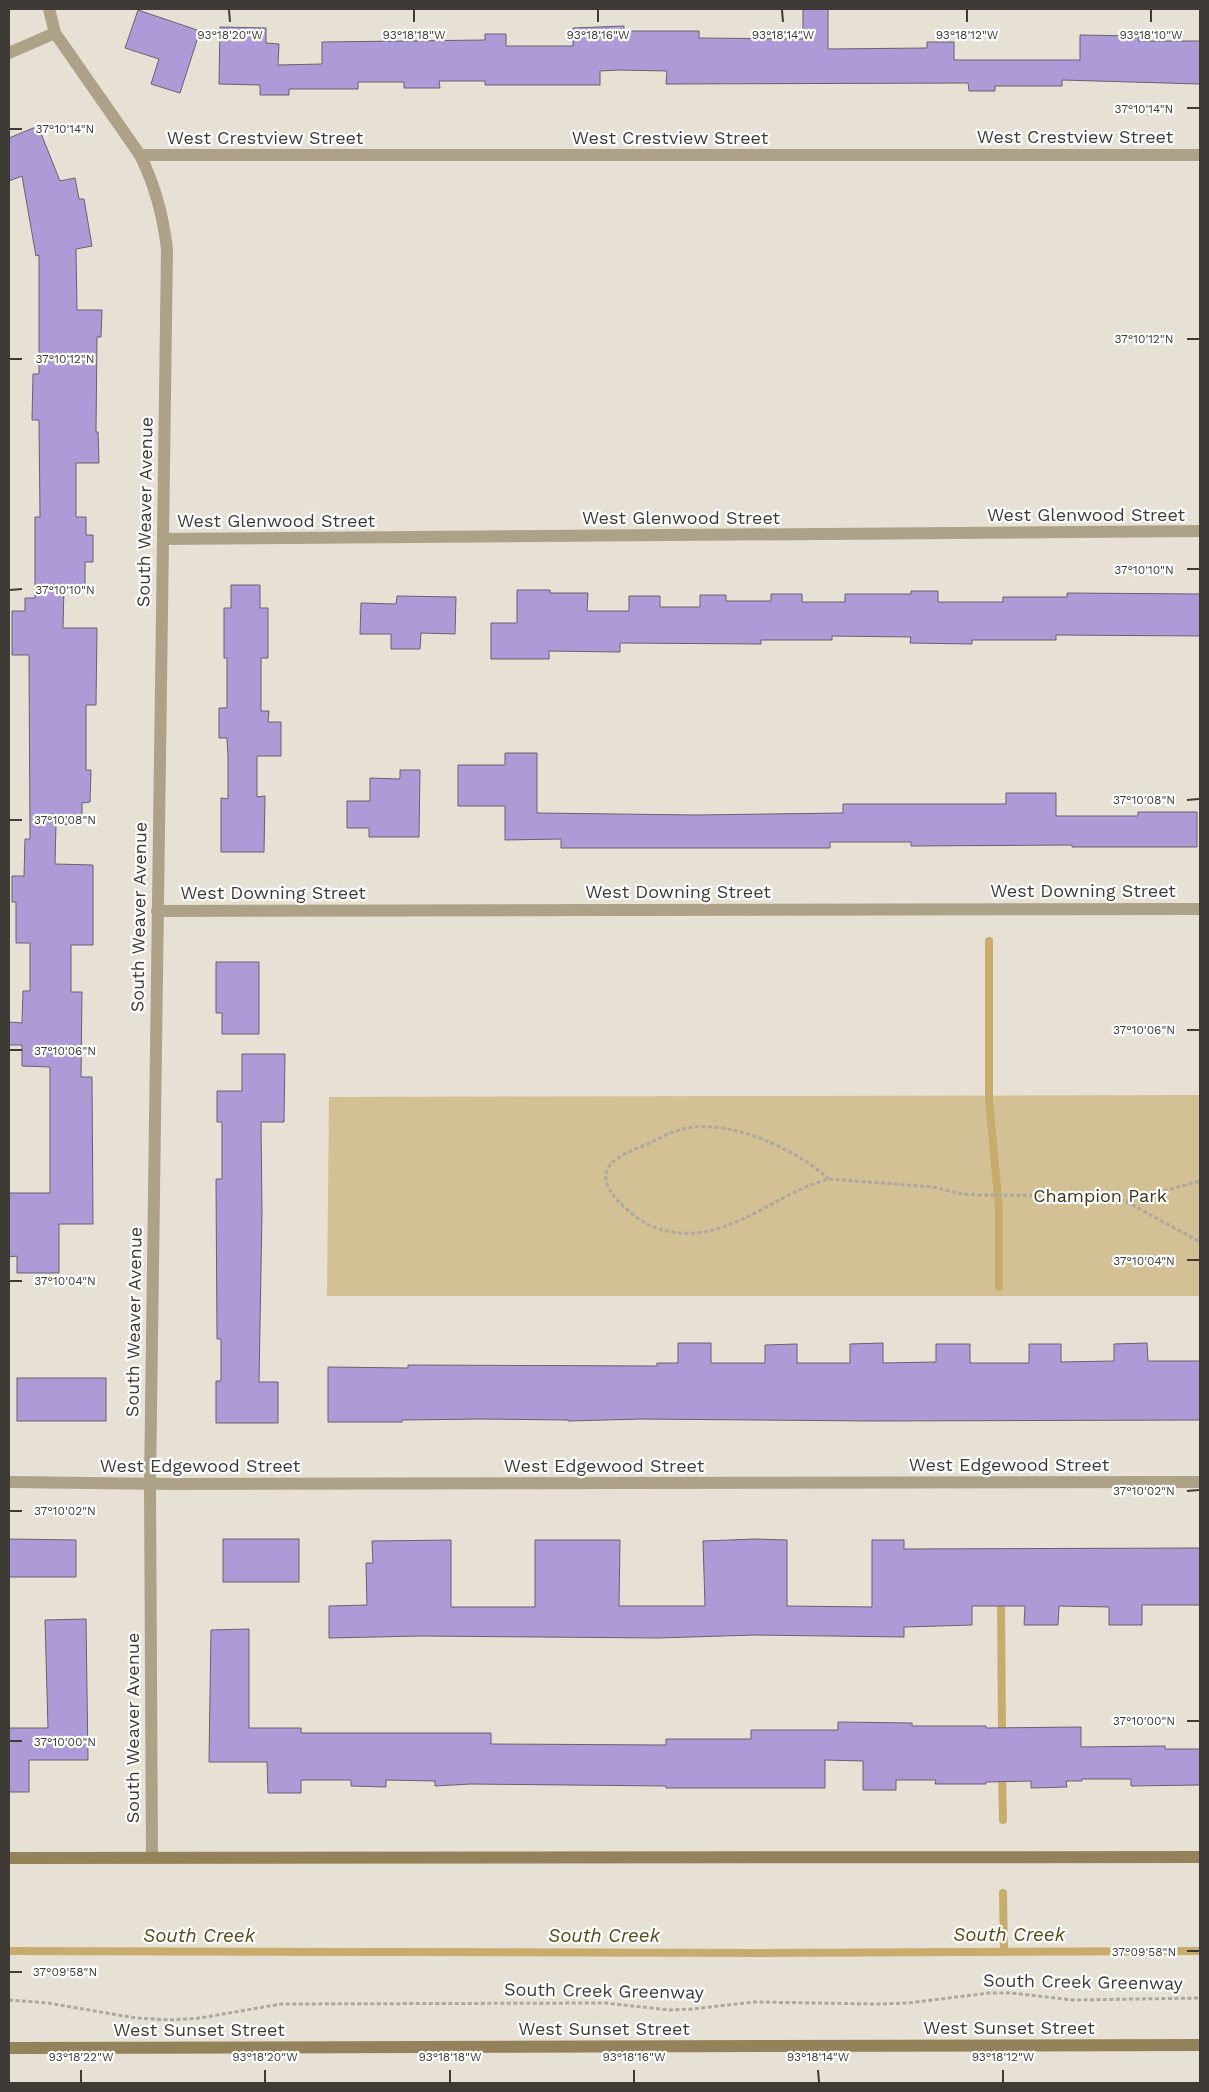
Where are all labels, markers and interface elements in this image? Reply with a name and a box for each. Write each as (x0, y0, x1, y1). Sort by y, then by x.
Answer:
text: 93°18'20"W (197, 28, 263, 42)
text: 93°18'18"W (382, 28, 446, 42)
text: 93°18'16"W (567, 28, 630, 42)
text: 93°18'14"W (752, 28, 815, 42)
text: 93°18'12"W (936, 28, 999, 42)
text: 93°18'10"W (1119, 28, 1183, 42)
text: 37°10'14"N (1115, 102, 1173, 116)
text: 37°10'14"N (36, 122, 94, 136)
street label: West Crestview Street (977, 126, 1174, 147)
street label: West Crestview Street (167, 127, 364, 148)
street label: West Crestview Street (572, 127, 769, 148)
text: 37°10'12"N (1114, 332, 1174, 346)
text: 37°10'12"N (35, 352, 95, 366)
street label: South Weaver Avenue (132, 417, 157, 607)
street label: West Glenwood Street (987, 504, 1186, 525)
street label: West Glenwood Street (582, 507, 781, 528)
street label: West Glenwood Street (177, 510, 376, 531)
text: 37°10'10"N (1114, 563, 1174, 577)
text: 37°10'10"N (35, 583, 95, 597)
text: 37°10'08"N (1113, 793, 1175, 807)
text: 37°10'08"N (34, 813, 96, 827)
street label: South Weaver Avenue (126, 822, 151, 1012)
street label: West Downing Street (990, 880, 1176, 901)
street label: West Downing Street (585, 881, 771, 902)
street label: West Downing Street (180, 882, 366, 903)
text: 37°10'06"N (1113, 1023, 1175, 1037)
text: 37°10'06"N (34, 1044, 96, 1058)
park label: Champion Park (1033, 1185, 1167, 1206)
street label: South Weaver Avenue (121, 1227, 146, 1417)
text: 37°10'04"N (1113, 1254, 1175, 1268)
text: 37°10'04"N (34, 1274, 96, 1288)
street label: West Edgewood Street (909, 1454, 1110, 1475)
street label: West Edgewood Street (100, 1455, 301, 1476)
street label: West Edgewood Street (504, 1455, 705, 1476)
text: 37°10'02"N (1113, 1484, 1175, 1498)
text: 37°10'02"N (34, 1504, 96, 1518)
street label: South Weaver Avenue (122, 1633, 143, 1823)
text: 37°10'00"N (1113, 1714, 1175, 1728)
text: 37°10'00"N (34, 1735, 96, 1749)
water label: South Creek (953, 1923, 1066, 1946)
water label: South Creek (143, 1924, 256, 1947)
water label: South Creek (548, 1924, 661, 1947)
text: 37°09'58"N (1112, 1945, 1176, 1959)
text: 37°09'58"N (33, 1965, 97, 1979)
street label: South Creek Greenway (983, 1969, 1184, 1994)
street label: South Creek Greenway (504, 1978, 705, 2003)
street label: West Sunset Street (923, 2017, 1095, 2038)
street label: West Sunset Street (518, 2018, 690, 2039)
street label: West Sunset Street (113, 2019, 285, 2040)
text: 93°18'22"W (49, 2050, 114, 2064)
text: 93°18'20"W (232, 2050, 298, 2064)
text: 93°18'18"W (418, 2050, 482, 2064)
text: 93°18'16"W (603, 2050, 666, 2064)
text: 93°18'14"W (787, 2050, 850, 2064)
text: 93°18'12"W (972, 2050, 1035, 2064)

